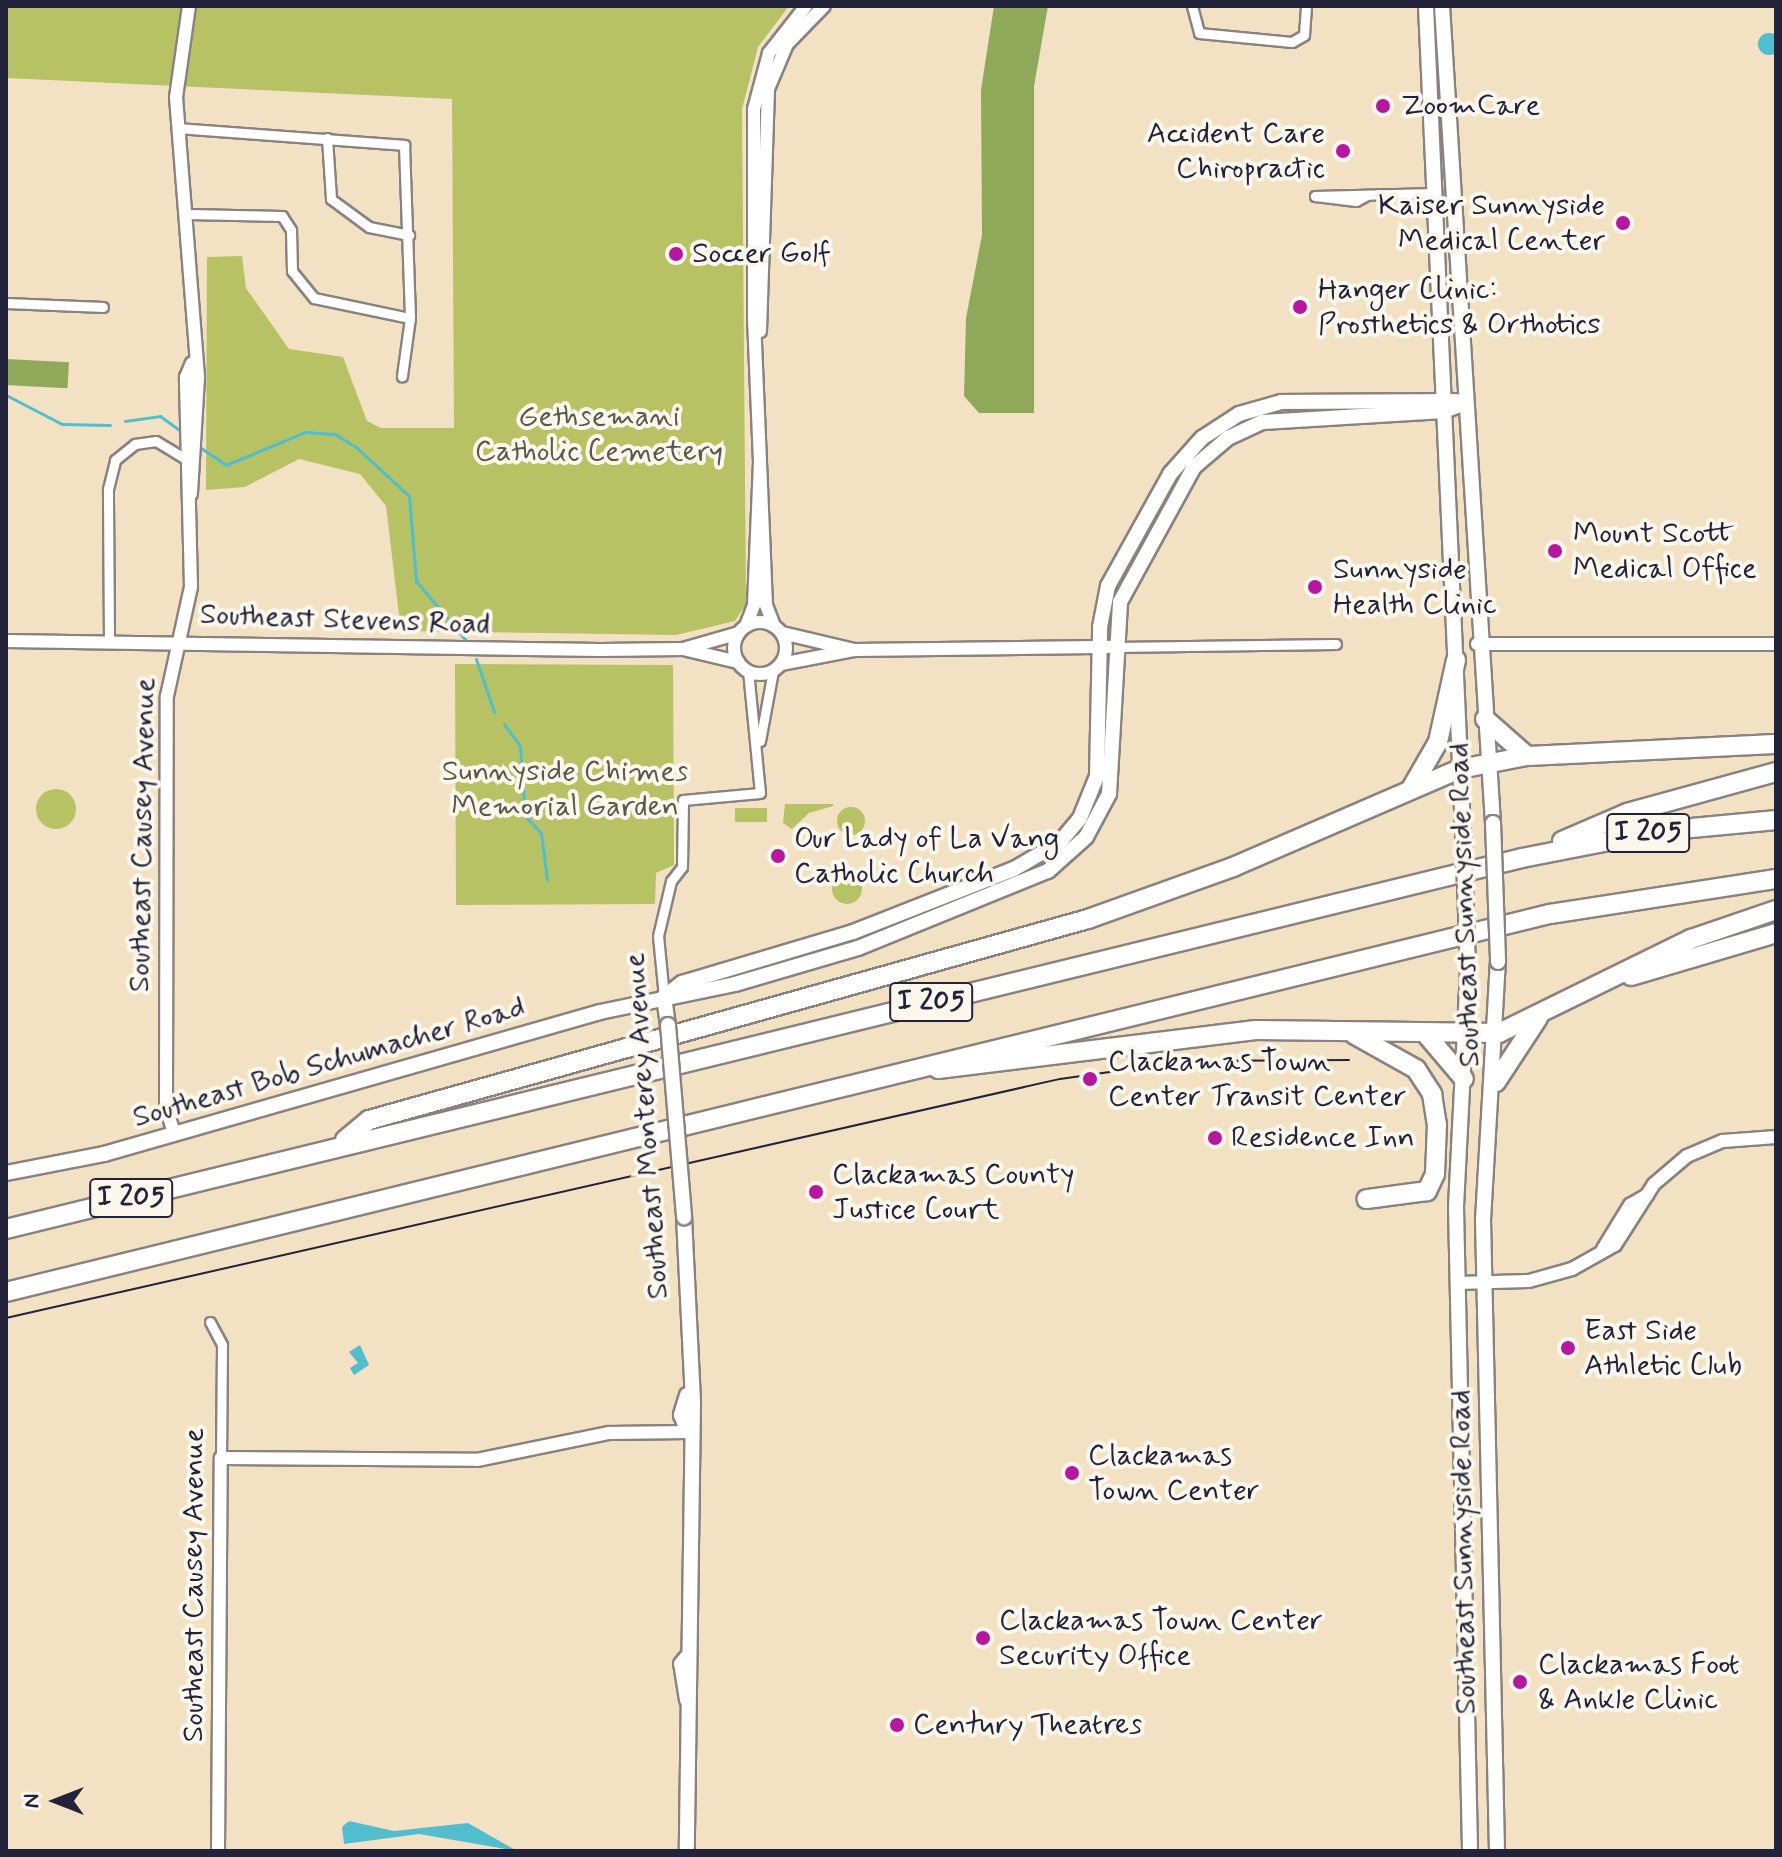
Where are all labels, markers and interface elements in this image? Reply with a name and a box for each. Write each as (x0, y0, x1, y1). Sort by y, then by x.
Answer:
place label: ZoomCare (1401, 88, 1540, 124)
marker: ZoomCare (1372, 95, 1394, 117)
place label: Accident Care Chiropractic (1147, 116, 1325, 186)
marker: Accident Care Chiropractic (1332, 140, 1354, 162)
place label: Kaiser Sunnyside Medical Center (1378, 188, 1605, 258)
marker: Kaiser Sunnyside Medical Center (1612, 212, 1634, 234)
place label: Soccer Golf (692, 236, 831, 272)
marker: Soccer Golf (667, 245, 685, 263)
place label: Hanger Clinic: Prosthetics & Orthotics (1318, 272, 1601, 342)
marker: Hanger Clinic: Prosthetics & Orthotics (1289, 296, 1311, 318)
park label: Gethsemani Catholic Cemetery (476, 399, 722, 470)
place label: Mount Scott Medical Office (1573, 516, 1756, 586)
marker: Mount Scott Medical Office (1544, 540, 1566, 562)
place label: Sunnyside Health Clinic (1333, 552, 1497, 622)
marker: Sunnyside Health Clinic (1304, 576, 1326, 598)
street label: Southeast Stevens Road (200, 597, 490, 643)
street label: Southeast Causey Avenue (122, 677, 164, 993)
street label: Southeast Sunnyside Road (1441, 742, 1489, 1068)
park label: Sunnyside Chimes Memorial Garden (443, 754, 687, 824)
road number: I 205 (1606, 809, 1690, 857)
place label: Our Lady of La Vang Catholic Church (794, 821, 1056, 892)
marker: Our Lady of La Vang Catholic Church (769, 847, 787, 865)
street label: Southeast Monterey Avenue (617, 951, 677, 1301)
road number: I 205 (889, 978, 973, 1026)
street label: Southeast Bob Schumacher Road (130, 990, 528, 1136)
place label: Clackamas Town Center Transit Center (1108, 1044, 1407, 1114)
marker: Clackamas Town Center Transit Center (1079, 1068, 1101, 1090)
place label: Residence Inn (1231, 1120, 1413, 1156)
marker: Residence Inn (1206, 1129, 1224, 1147)
place label: Clackamas County Justice Court (832, 1157, 1074, 1228)
road number: I 205 (89, 1174, 173, 1222)
marker: Clackamas County Justice Court (807, 1183, 825, 1201)
place label: East Side Athletic Club (1584, 1313, 1749, 1384)
marker: East Side Athletic Club (1559, 1339, 1577, 1357)
street label: Southeast Sunnyside Road (1443, 1389, 1485, 1715)
street label: Southeast Causey Avenue (176, 1428, 212, 1742)
place label: Clackamas Town Center (1088, 1438, 1259, 1508)
marker: Clackamas Town Center (1063, 1464, 1081, 1482)
place label: Clackamas Town Center Security Office (999, 1603, 1323, 1674)
marker: Clackamas Town Center Security Office (974, 1629, 992, 1647)
place label: Clackamas Foot & Ankle Clinic (1538, 1647, 1740, 1718)
marker: Clackamas Foot & Ankle Clinic (1509, 1671, 1531, 1693)
place label: Century Theatres (913, 1707, 1143, 1743)
marker: Century Theatres (888, 1716, 906, 1734)
north arrow (16, 1761, 96, 1841)
text: N (18, 1794, 46, 1808)

